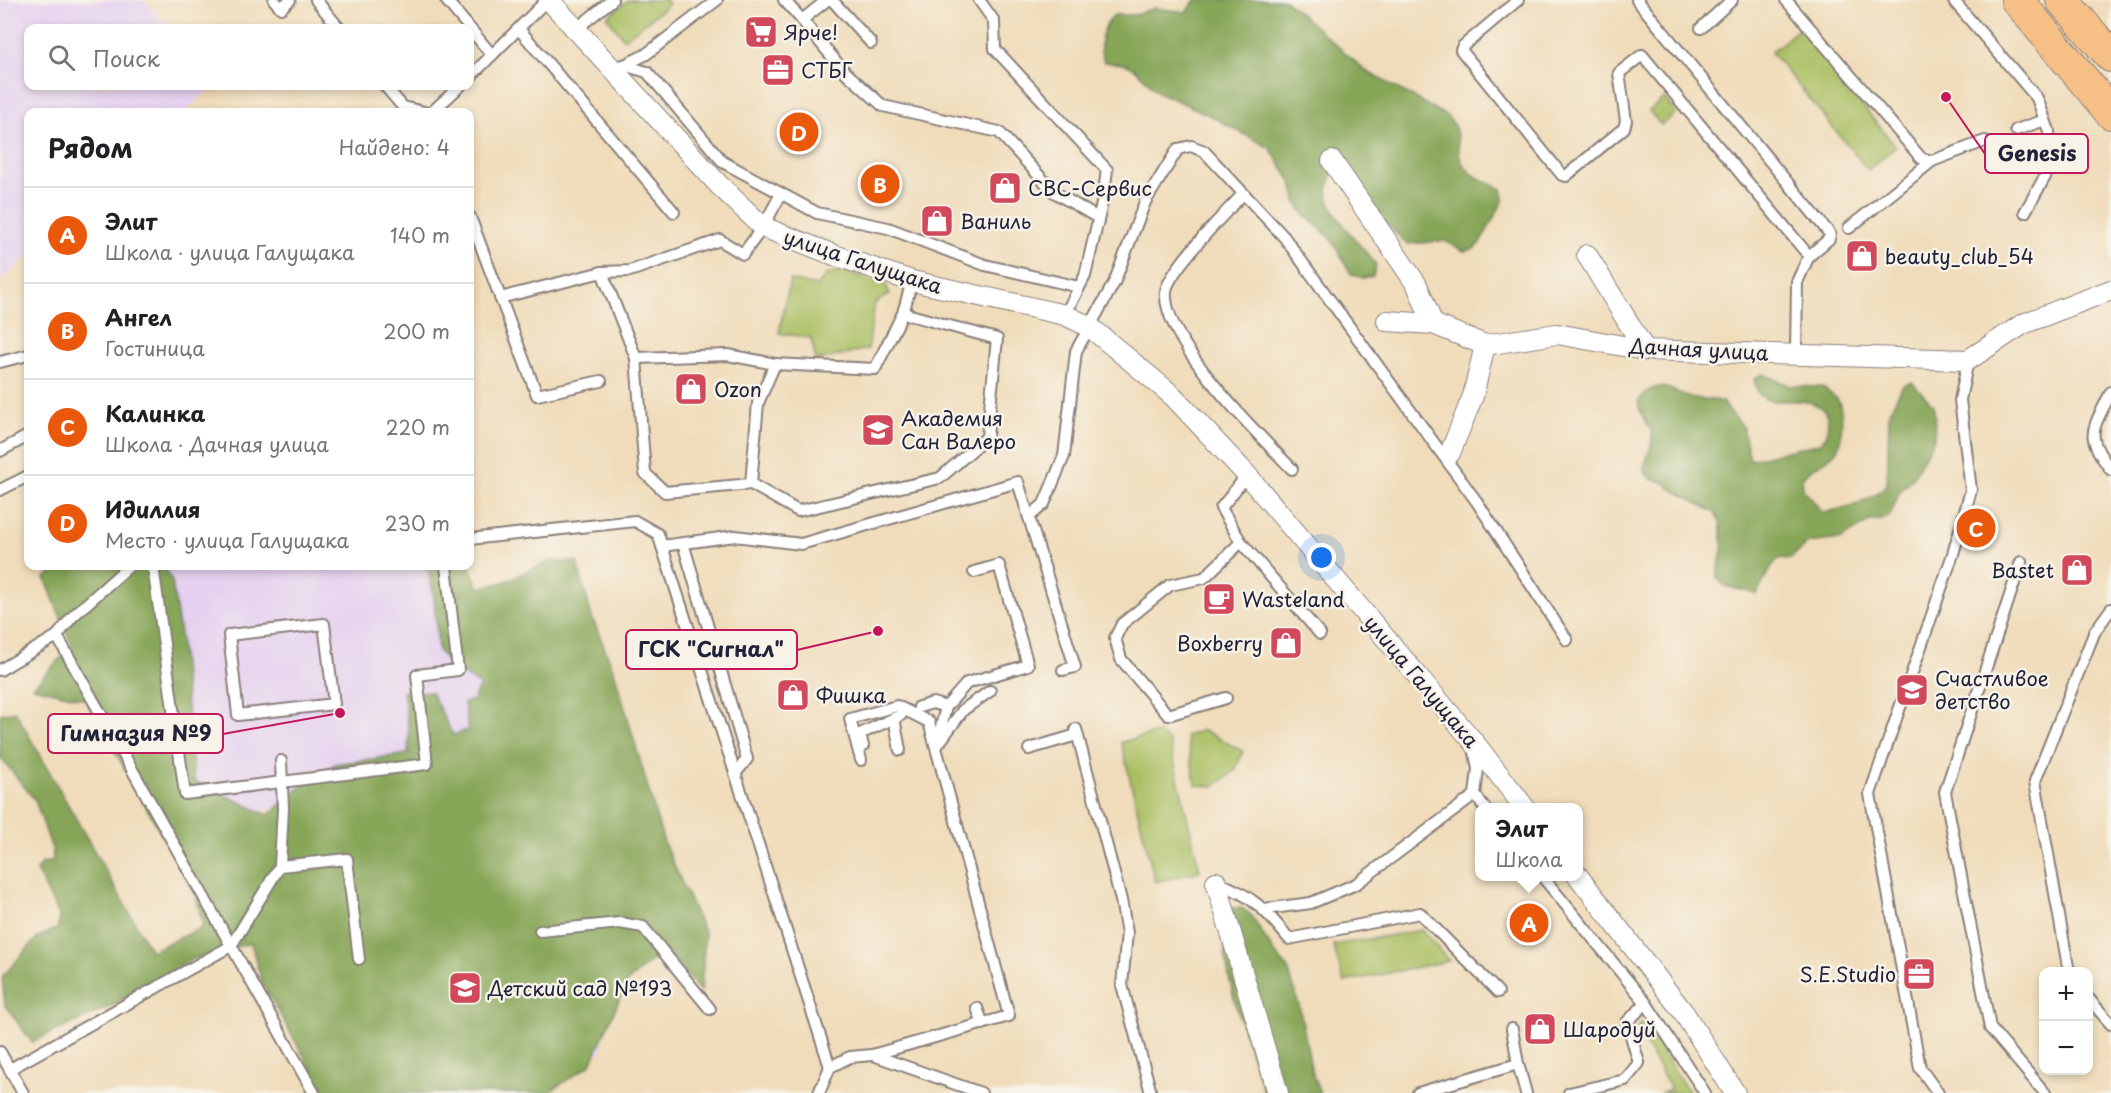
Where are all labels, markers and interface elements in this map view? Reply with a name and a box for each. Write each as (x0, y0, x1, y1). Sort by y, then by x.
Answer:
supermarket icon: Ярче! (743, 14, 779, 50)
place label: Ярче! (783, 17, 838, 47)
search box (24, 24, 474, 90)
icon: search (45, 41, 78, 74)
text: Поиск (93, 41, 160, 74)
office icon: СТБГ (760, 52, 796, 88)
place label: СТБГ (801, 55, 853, 85)
pin: D (780, 110, 818, 154)
text: Рядом (48, 128, 133, 167)
text: Найдено: 4 (339, 132, 450, 162)
callout: Genesis (1985, 134, 2088, 173)
text: Genesis (1997, 136, 2077, 168)
pin: B (860, 162, 900, 207)
shop icon: СВС-Сервис (987, 170, 1023, 206)
place label: СВС-Сервис (1028, 173, 1152, 203)
shop icon: Ваниль (919, 203, 955, 239)
text: Элит (105, 204, 157, 237)
place label: Ваниль (960, 206, 1031, 236)
text: A (60, 220, 75, 250)
text: 140 m (390, 220, 450, 250)
street label: улица Галущака (780, 221, 947, 301)
text: Школа · улица Галущака (105, 237, 354, 267)
shop icon: beauty_club_54 (1844, 238, 1880, 274)
place label: beauty_club_54 (1885, 241, 2034, 271)
text: Ангел (105, 300, 172, 333)
text: B (61, 316, 74, 346)
text: 200 m (383, 316, 450, 346)
street label: Дачная улица (1628, 330, 1770, 368)
text: Гостиница (105, 333, 205, 363)
shop icon: Ozon (673, 371, 709, 407)
place label: Ozon (714, 374, 762, 404)
text: Калинка (105, 396, 205, 429)
place label: Академия Сан Валеро (901, 403, 1016, 456)
text: C (60, 412, 75, 442)
text: 220 m (386, 412, 450, 442)
school or university icon: Академия Сан Валеро (860, 412, 896, 448)
text: Школа · Дачная улица (105, 429, 329, 459)
text: Идиллия (105, 492, 200, 525)
pin: C (1956, 506, 1996, 550)
text: D (60, 508, 75, 538)
text: 230 m (385, 508, 450, 538)
text: Место · улица Галущака (105, 525, 349, 555)
your location (1307, 543, 1336, 572)
shop icon: Bastet (2059, 552, 2095, 588)
place label: Bastet (1991, 555, 2054, 585)
cafe icon: Wasteland (1201, 581, 1237, 617)
place label: Wasteland (1242, 584, 1345, 614)
street label: улица Галущака (1357, 608, 1487, 754)
shop icon: Boxberry (1268, 625, 1304, 661)
place label: Boxberry (1177, 628, 1263, 658)
callout: ГСК "Сигнал" (626, 630, 797, 669)
text: ГСК "Сигнал" (638, 632, 784, 664)
place label: Счастливое детство (1935, 663, 2049, 716)
school or university icon: Счастливое детство (1894, 672, 1930, 708)
shop icon: Фишка (775, 677, 811, 713)
place label: Фишка (816, 680, 887, 710)
callout: Гимназия №9 (48, 714, 223, 753)
text: Гимназия №9 (60, 716, 212, 748)
popup (1475, 803, 1583, 881)
text: Элит (1495, 811, 1548, 844)
text: Школа (1495, 844, 1563, 874)
pin: A (1510, 900, 1549, 946)
office icon: S.E.Studio (1901, 956, 1937, 992)
place label: S.E.Studio (1800, 959, 1896, 989)
map controls (2039, 967, 2093, 1075)
button: + (2039, 967, 2093, 1021)
school or university icon: Детский сад №193 (447, 970, 483, 1006)
place label: Детский сад №193 (487, 973, 672, 1003)
shop icon: Шародуй (1522, 1011, 1558, 1047)
place label: Шародуй (1563, 1014, 1656, 1044)
button: − (2039, 1021, 2093, 1075)

